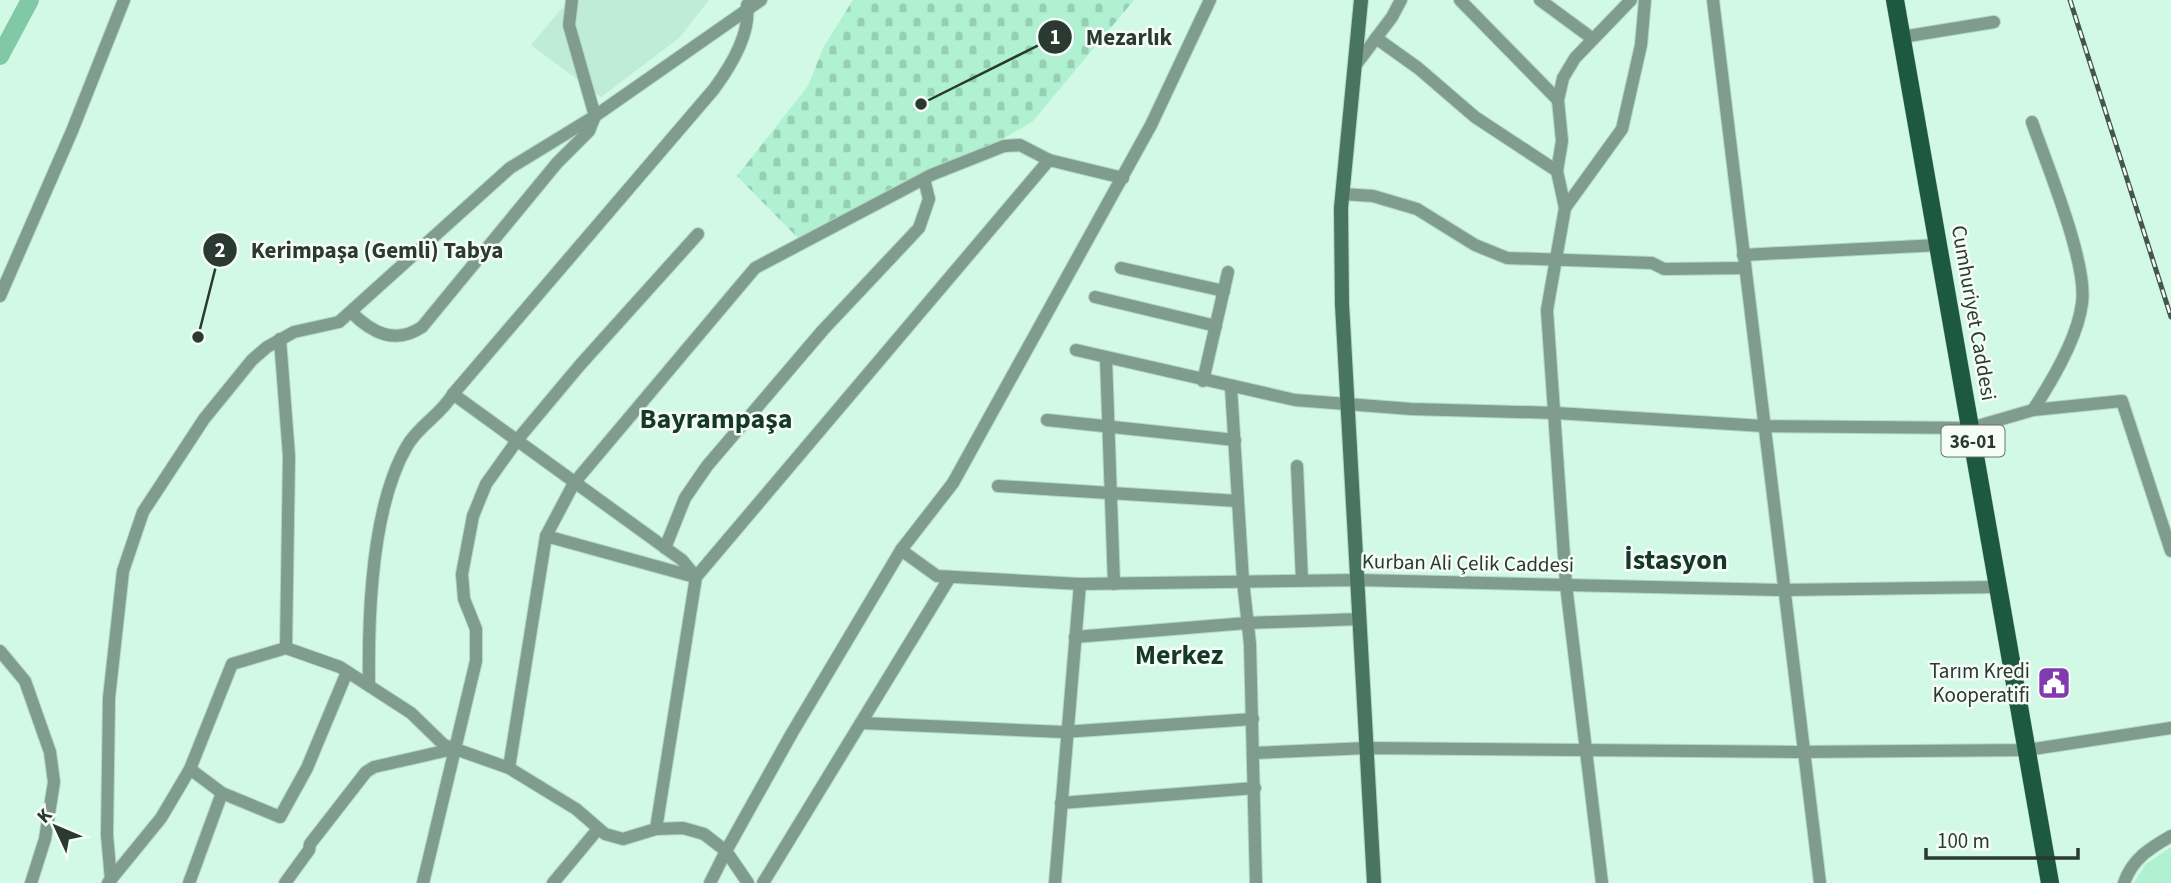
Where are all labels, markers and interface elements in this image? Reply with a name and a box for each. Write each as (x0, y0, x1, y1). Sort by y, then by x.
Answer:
callout: Mezarlık (1037, 15, 1186, 59)
text: Mezarlık (1086, 21, 1173, 54)
text: 1 (1049, 22, 1061, 52)
street label: Cumhuriyet Caddesi (1944, 223, 2004, 403)
callout: Kerimpaşa (Gemli) Tabya (202, 228, 518, 272)
text: Kerimpaşa (Gemli) Tabya (251, 234, 503, 267)
text: 2 (214, 235, 226, 265)
district label: Bayrampaşa (639, 399, 793, 439)
road number: 36-01 (1941, 426, 2004, 456)
district label: İstasyon (1624, 540, 1728, 580)
street label: Kurban Ali Çelik Caddesi (1362, 546, 1574, 580)
district label: Merkez (1135, 635, 1223, 675)
place label: Tarım Kredi Kooperatifi (1929, 656, 2030, 710)
public building icon: Tarım Kredi Kooperatifi (2035, 664, 2073, 702)
north arrow (21, 792, 91, 862)
text: K (31, 802, 59, 830)
scale bar (1926, 816, 2078, 860)
text: 100 m (1937, 826, 1990, 856)

